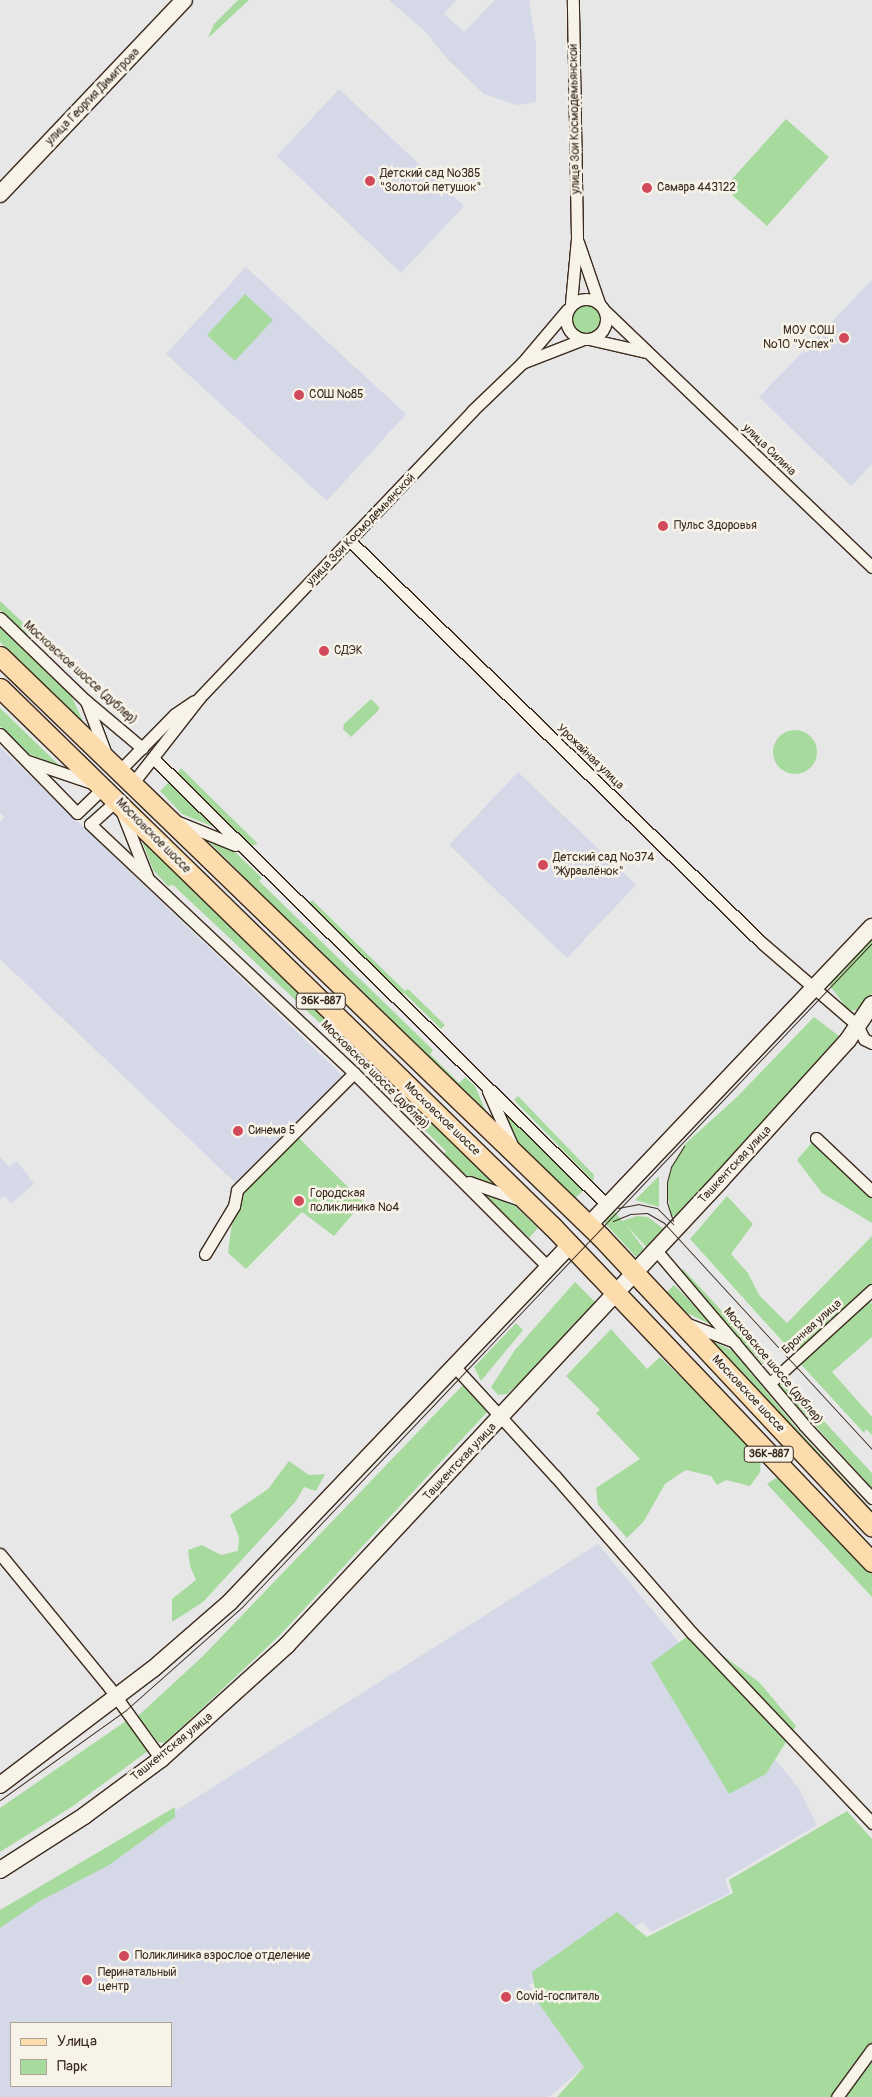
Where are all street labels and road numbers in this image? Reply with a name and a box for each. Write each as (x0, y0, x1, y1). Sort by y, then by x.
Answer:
street label: улица Зои Космодемьянской (566, 44, 584, 194)
street label: улица Георгия Димитрова (43, 45, 143, 149)
street label: улица Силина (739, 421, 799, 479)
street label: улица Зои Космодемьянской (304, 471, 418, 589)
street label: Московское шоссе (дублер) (20, 618, 140, 728)
street label: Урожайная улица (553, 721, 627, 793)
street label: Московское шоссе (113, 796, 193, 876)
road number: 36К-887 (295, 992, 347, 1009)
street label: Московское шоссе (дублер) (318, 1018, 432, 1132)
street label: Московское шоссе (401, 1079, 483, 1159)
street label: Ташкентская улица (695, 1123, 775, 1207)
street label: Бронная улица (779, 1297, 845, 1357)
street label: Московское шоссе (дублер) (720, 1305, 826, 1427)
street label: Московское шоссе (709, 1353, 787, 1435)
street label: Ташкентская улица (420, 1420, 500, 1504)
road number: 36К-887 (743, 1446, 795, 1462)
street label: Ташкентская улица (128, 1710, 216, 1784)

